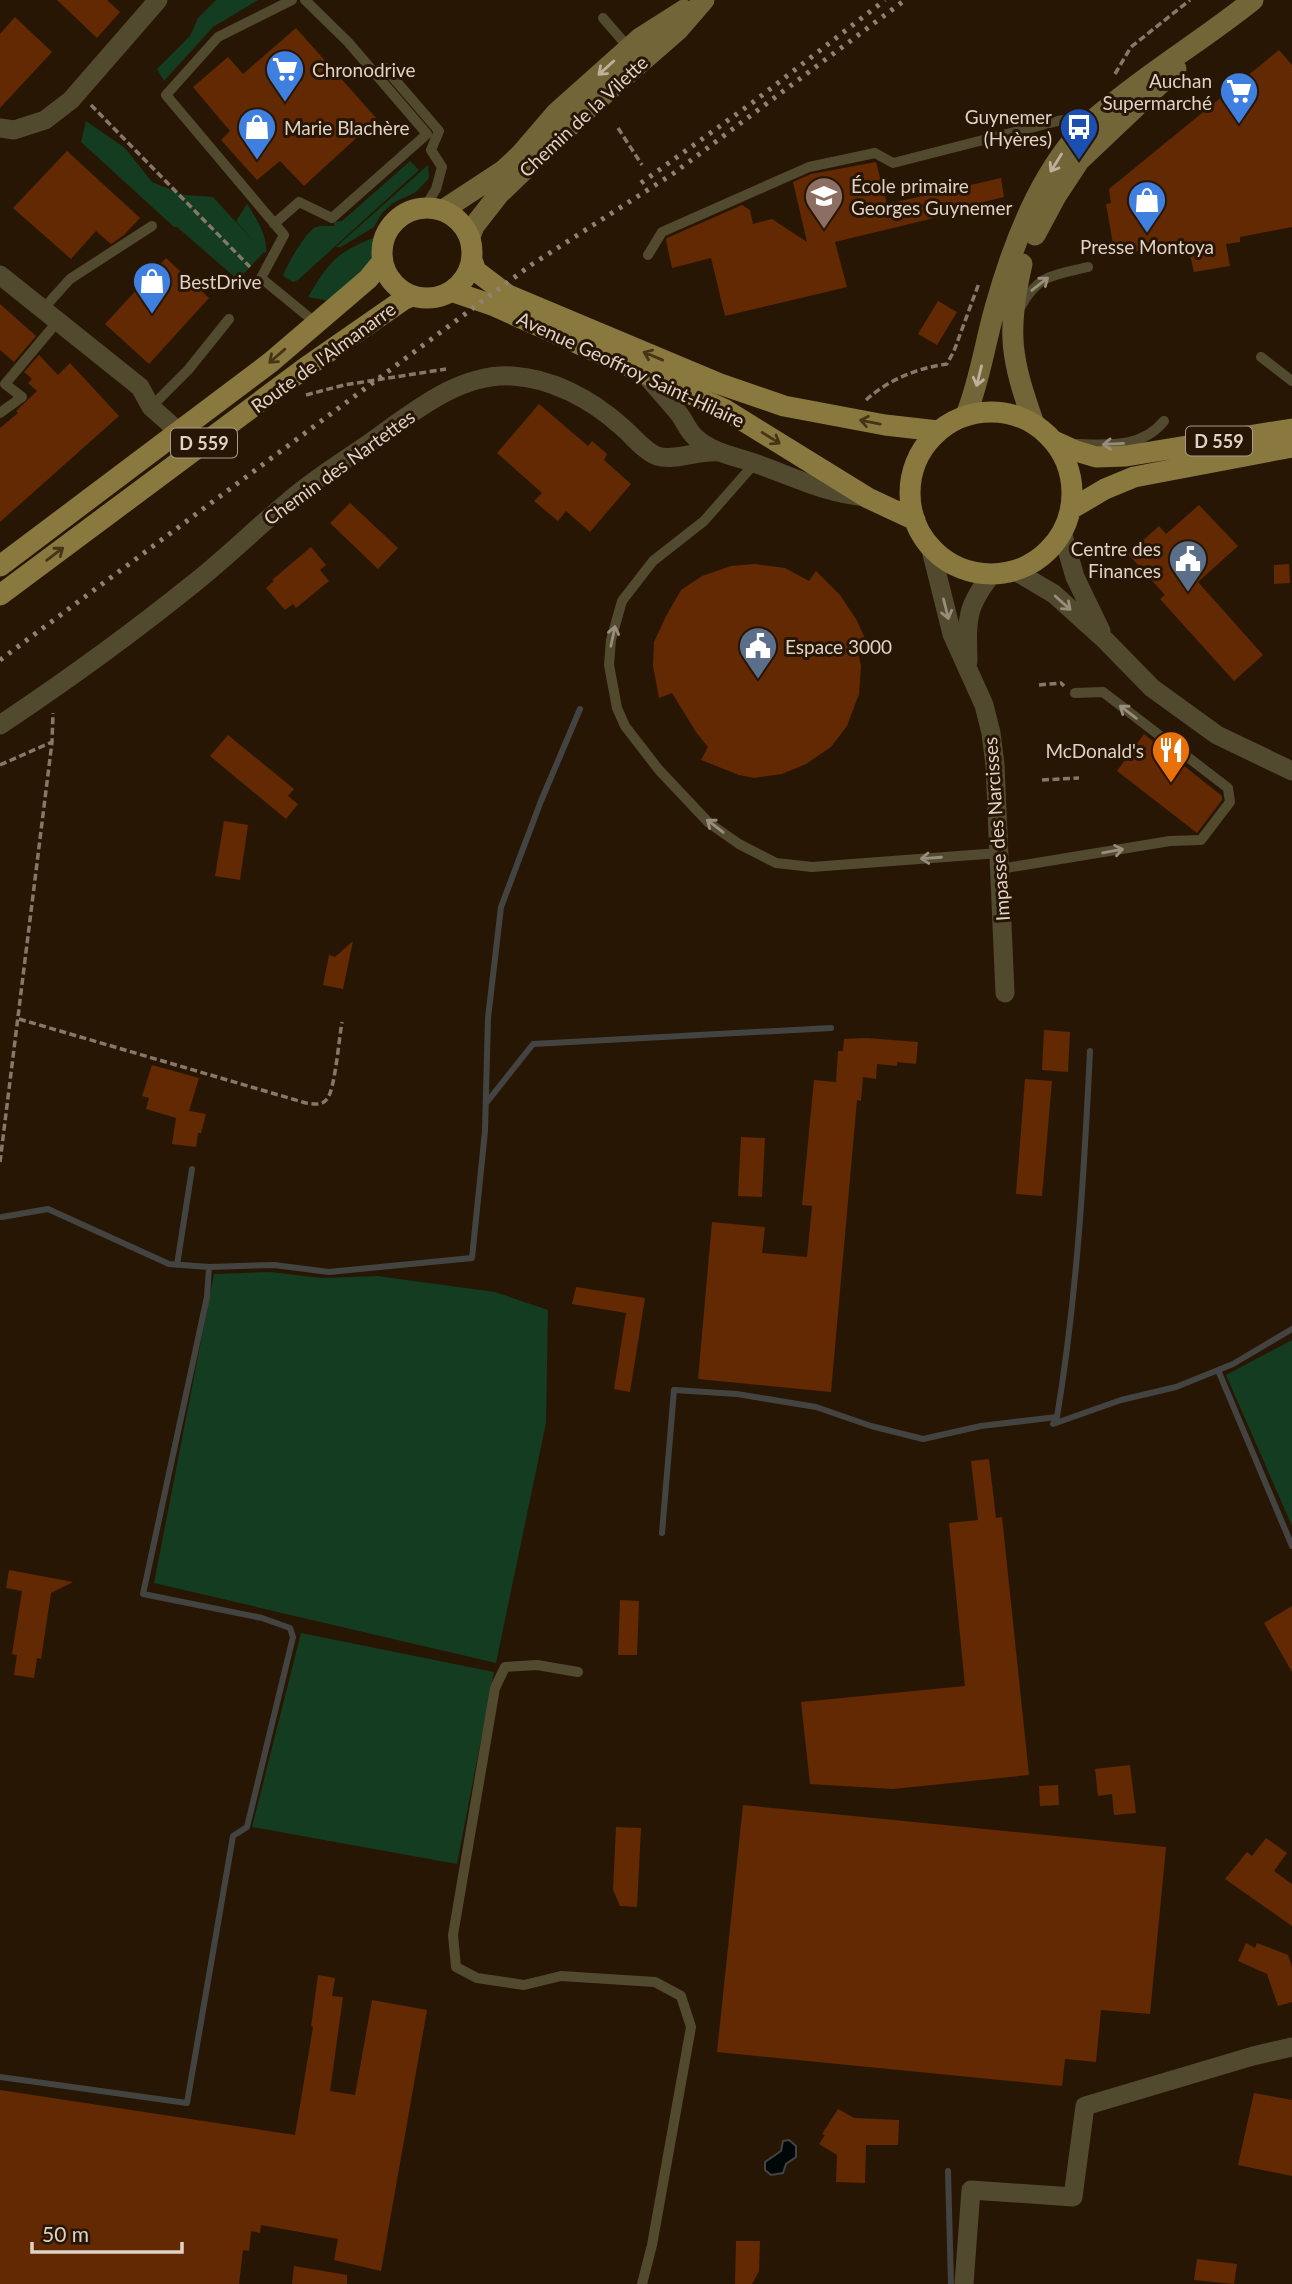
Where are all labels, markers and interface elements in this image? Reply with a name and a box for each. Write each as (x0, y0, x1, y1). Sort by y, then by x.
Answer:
supermarket icon: Chronodrive (264, 48, 306, 103)
street label: Chemin de la Vilette (514, 50, 652, 182)
place label: Chronodrive (312, 58, 416, 81)
one-way arrow (598, 60, 616, 76)
place label: Auchan Supermarché (1102, 69, 1212, 114)
supermarket icon: Auchan Supermarché (1218, 70, 1260, 125)
place label: Guynemer (Hyères) (965, 105, 1052, 150)
shop icon: Marie Blachère (236, 106, 278, 161)
bus stop icon: Guynemer (Hyères) (1058, 106, 1100, 161)
place label: Marie Blachère (284, 116, 409, 139)
one-way arrow (1049, 153, 1063, 173)
place label: École primaire Georges Guynemer (851, 174, 1013, 219)
school or university icon: École primaire Georges Guynemer (803, 175, 845, 230)
shop icon: Presse Montoya (1126, 179, 1168, 234)
place label: Presse Montoya (1080, 235, 1214, 258)
shop icon: BestDrive (131, 260, 173, 315)
place label: BestDrive (179, 270, 262, 293)
one-way arrow (1030, 277, 1049, 292)
street label: Route de l'Almanarre (246, 297, 400, 417)
street label: Avenue Geoffroy Saint-Hilaire (514, 306, 748, 432)
one-way arrow (268, 348, 286, 364)
one-way arrow (643, 349, 665, 362)
one-way arrow (972, 364, 985, 387)
street label: Chemin des Nartettes (259, 404, 419, 530)
one-way arrow (859, 415, 882, 428)
road number: D 559 (1186, 426, 1252, 456)
road number: D 559 (171, 428, 237, 458)
one-way arrow (760, 431, 780, 445)
one-way arrow (1102, 438, 1125, 451)
place label: Centre des Finances (1071, 537, 1161, 582)
public building icon: Centre des Finances (1167, 538, 1209, 593)
one-way arrow (45, 547, 64, 562)
one-way arrow (1054, 594, 1071, 611)
one-way arrow (940, 597, 953, 620)
one-way arrow (607, 625, 620, 648)
public building icon: Espace 3000 (737, 625, 779, 680)
place label: Espace 3000 (785, 635, 892, 658)
one-way arrow (1120, 704, 1138, 719)
restaurant icon: McDonald's (1150, 729, 1192, 784)
street label: Impasse des Narcisses (978, 736, 1014, 922)
place label: McDonald's (1045, 739, 1144, 762)
one-way arrow (706, 819, 724, 834)
one-way arrow (1101, 844, 1124, 857)
one-way arrow (920, 851, 943, 864)
scale bar (32, 2210, 182, 2254)
text: 50 m (42, 2221, 89, 2246)

